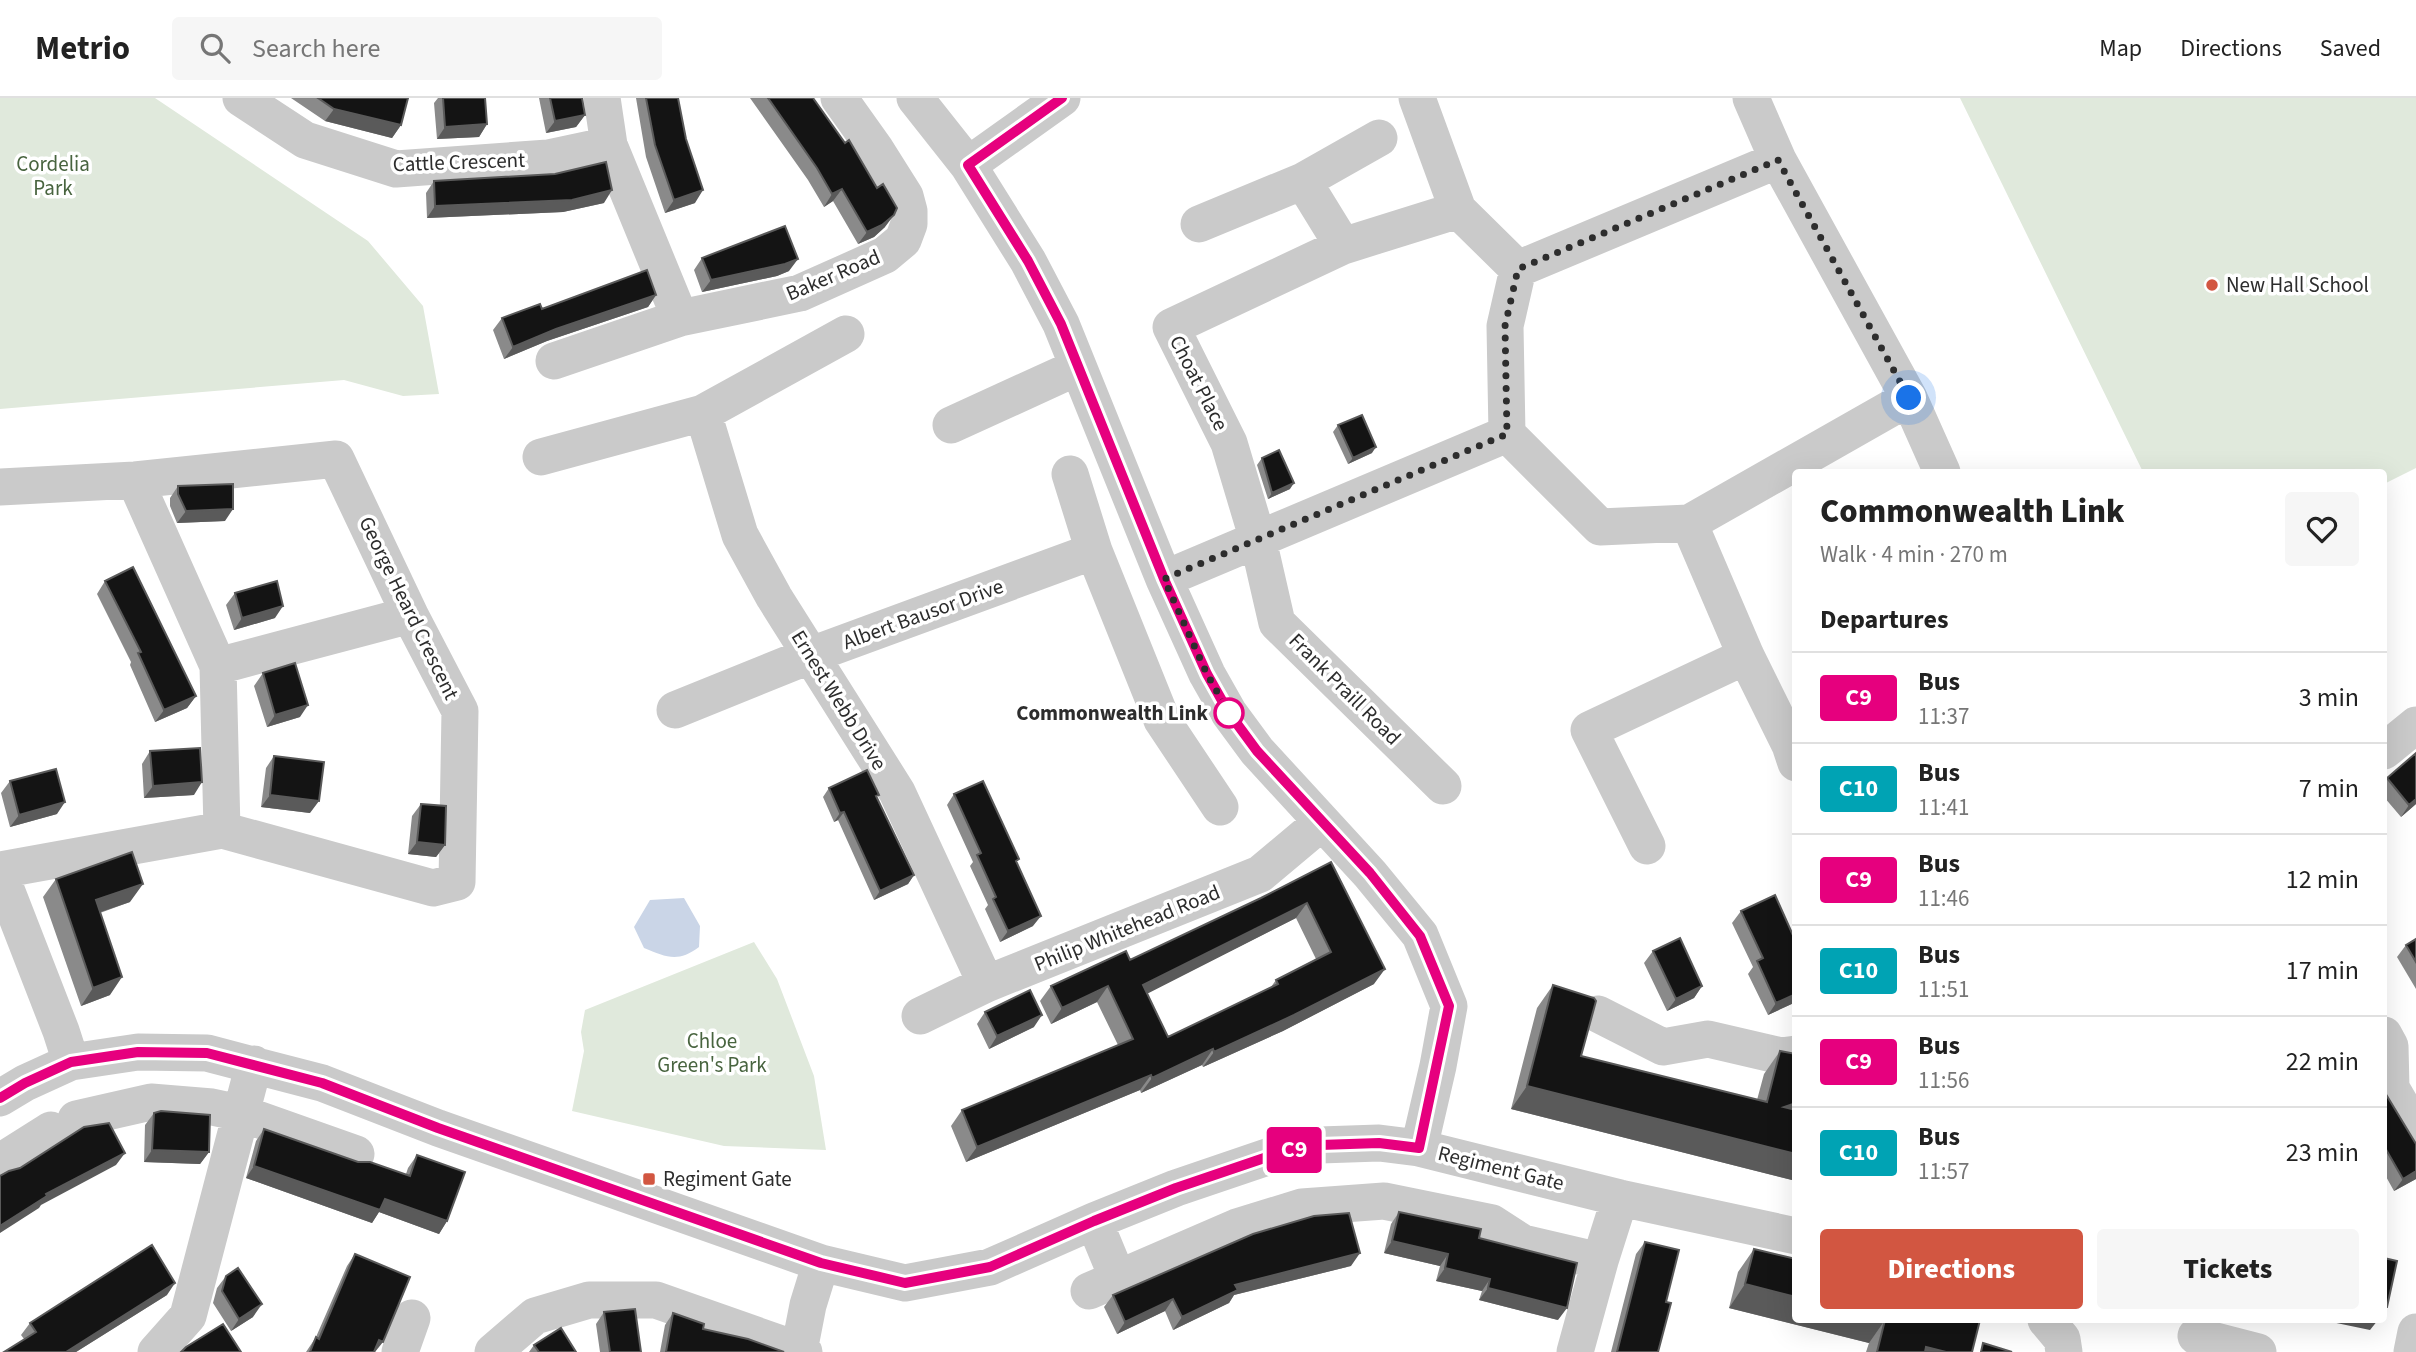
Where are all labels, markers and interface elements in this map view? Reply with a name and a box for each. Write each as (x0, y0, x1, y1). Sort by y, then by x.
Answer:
search box (172, 17, 662, 80)
text: Metrio (35, 25, 130, 72)
icon: search (196, 29, 234, 67)
text: Search here (252, 30, 380, 67)
text: Map (2099, 31, 2142, 66)
text: Directions (2180, 31, 2282, 66)
text: Saved (2320, 31, 2381, 66)
street label: Cattle Crescent (392, 145, 526, 179)
park label: Cordelia Park (16, 149, 90, 203)
street label: Baker Road (781, 242, 885, 308)
place label: New Hall School (2226, 270, 2369, 300)
marker: New Hall School (2204, 277, 2220, 293)
street label: Choat Place (1162, 330, 1236, 436)
your location (1891, 380, 1926, 415)
text: Commonwealth Link (1820, 488, 2124, 535)
button: heart (2285, 492, 2359, 566)
street label: George Heard Crescent (352, 511, 466, 705)
text: Walk · 4 min · 270 m (1820, 538, 2008, 571)
street label: Albert Bausor Drive (839, 571, 1007, 657)
text: Departures (1820, 601, 1948, 638)
street label: Ernest Webb Drive (784, 624, 894, 776)
street label: Frank Praill Road (1282, 626, 1408, 752)
text: Bus (1918, 663, 1960, 700)
text: 3 min (2299, 679, 2359, 716)
text: C9 (1845, 680, 1872, 715)
place label: Commonwealth Link (1016, 698, 1208, 728)
marker: Commonwealth Link (1214, 698, 1244, 728)
text: 11:37 (1918, 700, 1969, 733)
text: Bus (1918, 754, 1960, 791)
text: 7 min (2299, 770, 2359, 807)
text: C10 (1839, 771, 1878, 806)
text: 11:41 (1918, 791, 1969, 824)
text: Bus (1918, 845, 1960, 882)
text: 12 min (2286, 861, 2359, 898)
text: C9 (1845, 862, 1872, 897)
street label: Philip Whitehead Road (1029, 877, 1225, 979)
text: 11:46 (1918, 882, 1969, 915)
text: Bus (1918, 936, 1960, 973)
text: 17 min (2286, 952, 2359, 989)
text: C10 (1839, 953, 1878, 988)
text: 11:51 (1918, 973, 1969, 1006)
park label: Chloe Green's Park (657, 1026, 767, 1080)
text: Bus (1918, 1027, 1960, 1064)
text: 22 min (2286, 1043, 2359, 1080)
text: C9 (1845, 1044, 1872, 1079)
text: 11:56 (1918, 1064, 1969, 1097)
text: Bus (1918, 1118, 1960, 1155)
line badge: C9 (1262, 1127, 1326, 1173)
text: C9 (1281, 1132, 1307, 1167)
text: 23 min (2286, 1134, 2359, 1171)
text: C10 (1839, 1135, 1878, 1170)
street label: Regiment Gate (1435, 1138, 1567, 1198)
text: 11:57 (1918, 1155, 1969, 1188)
place label: Regiment Gate (663, 1164, 792, 1194)
marker: Regiment Gate (641, 1171, 657, 1187)
button: Directions (1820, 1229, 2083, 1309)
button: Tickets (2097, 1229, 2359, 1309)

